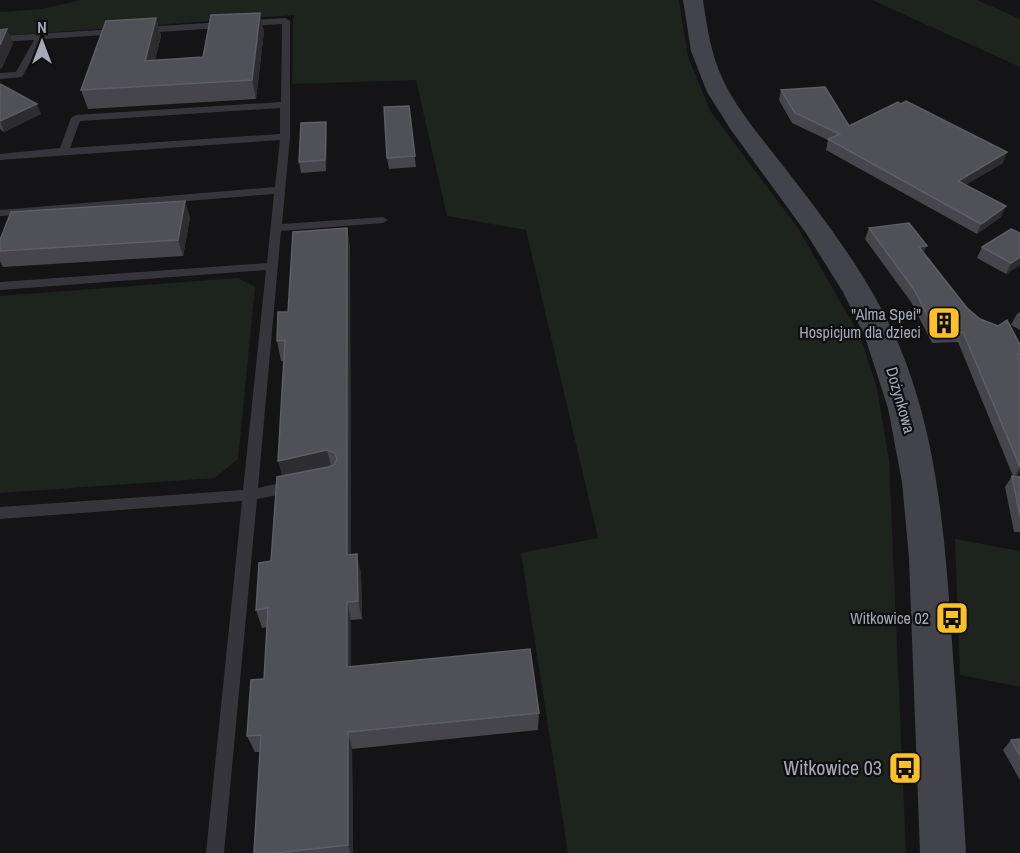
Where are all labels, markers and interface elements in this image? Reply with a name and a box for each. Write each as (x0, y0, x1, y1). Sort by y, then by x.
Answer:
north arrow (12, 12, 72, 72)
text: N (37, 16, 47, 38)
place label: "Alma Spei" Hospicjum dla dzieci (799, 303, 921, 343)
building icon: "Alma Spei" Hospicjum dla dzieci (926, 305, 962, 341)
street label: Dożynkowa (881, 364, 921, 436)
bus stop icon: Witkowice 02 (934, 600, 970, 636)
place label: Witkowice 02 (850, 607, 929, 629)
bus stop icon: Witkowice 03 (887, 750, 923, 786)
place label: Witkowice 03 (784, 754, 882, 781)

